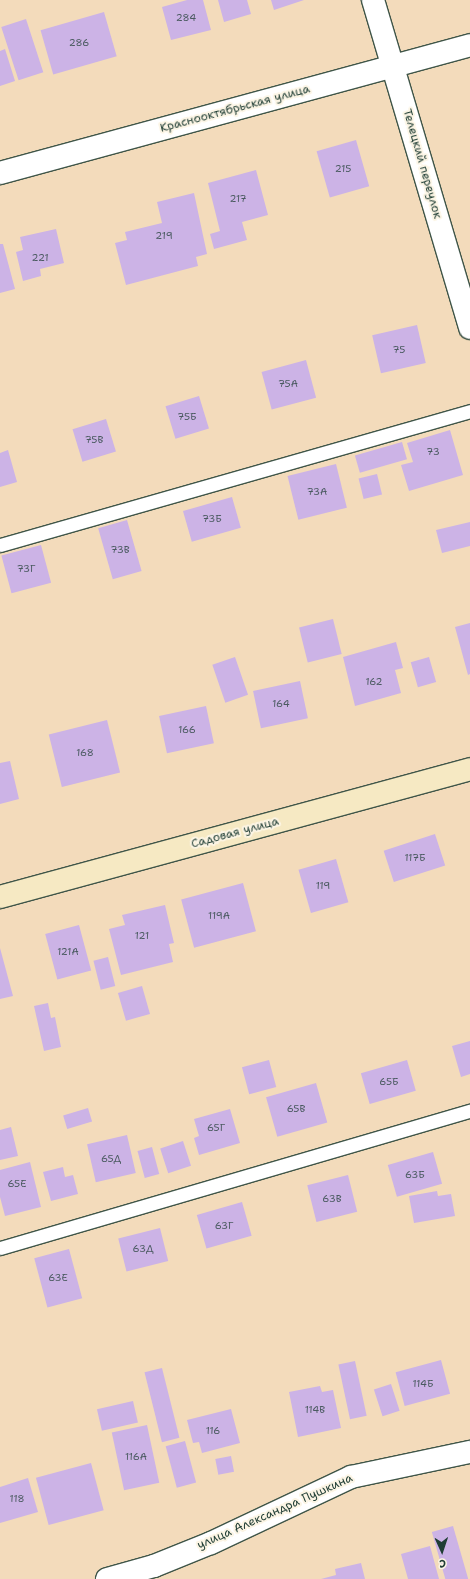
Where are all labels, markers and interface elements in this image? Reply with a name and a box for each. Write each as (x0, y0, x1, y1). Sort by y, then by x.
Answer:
house number: 284 (176, 12, 196, 24)
house number: 286 (69, 37, 89, 49)
street label: Краснооктябрьская улица (159, 82, 311, 136)
street label: Телецкий переулок (399, 108, 445, 220)
house number: 215 (335, 163, 351, 175)
house number: 217 (229, 193, 247, 205)
house number: 219 (155, 230, 173, 242)
house number: 221 (31, 252, 49, 264)
house number: 75 (393, 344, 405, 356)
house number: 75А (278, 378, 298, 390)
house number: 75Б (177, 411, 197, 423)
house number: 75В (85, 434, 103, 446)
house number: 73 (426, 446, 440, 458)
house number: 73А (307, 486, 327, 498)
house number: 73Б (202, 513, 222, 525)
house number: 73В (110, 544, 130, 556)
house number: 73Г (17, 563, 35, 575)
house number: 162 (365, 676, 383, 688)
house number: 164 (272, 698, 290, 710)
house number: 166 (178, 724, 196, 736)
house number: 168 (76, 747, 94, 759)
street label: Садовая улица (190, 814, 280, 852)
house number: 117Б (404, 852, 426, 864)
house number: 119 (316, 880, 330, 892)
house number: 119А (208, 910, 230, 922)
house number: 121 (135, 930, 149, 942)
house number: 121А (57, 946, 79, 958)
house number: 65Б (379, 1076, 399, 1088)
house number: 65В (287, 1103, 305, 1115)
house number: 65Г (207, 1122, 225, 1134)
house number: 65Д (101, 1153, 121, 1165)
house number: 63Б (405, 1169, 425, 1181)
house number: 65Е (8, 1178, 26, 1190)
house number: 63В (322, 1193, 342, 1205)
house number: 63Г (215, 1220, 233, 1232)
house number: 63Д (133, 1243, 153, 1255)
house number: 63Е (48, 1272, 68, 1284)
house number: 114Б (412, 1378, 434, 1390)
house number: 114В (305, 1404, 325, 1416)
house number: 116 (206, 1425, 220, 1437)
house number: 116А (125, 1451, 147, 1463)
street label: улица Александра Пушкина (195, 1471, 355, 1553)
house number: 118 (10, 1493, 24, 1505)
north arrow (422, 1531, 462, 1571)
text: С (439, 1556, 446, 1571)

